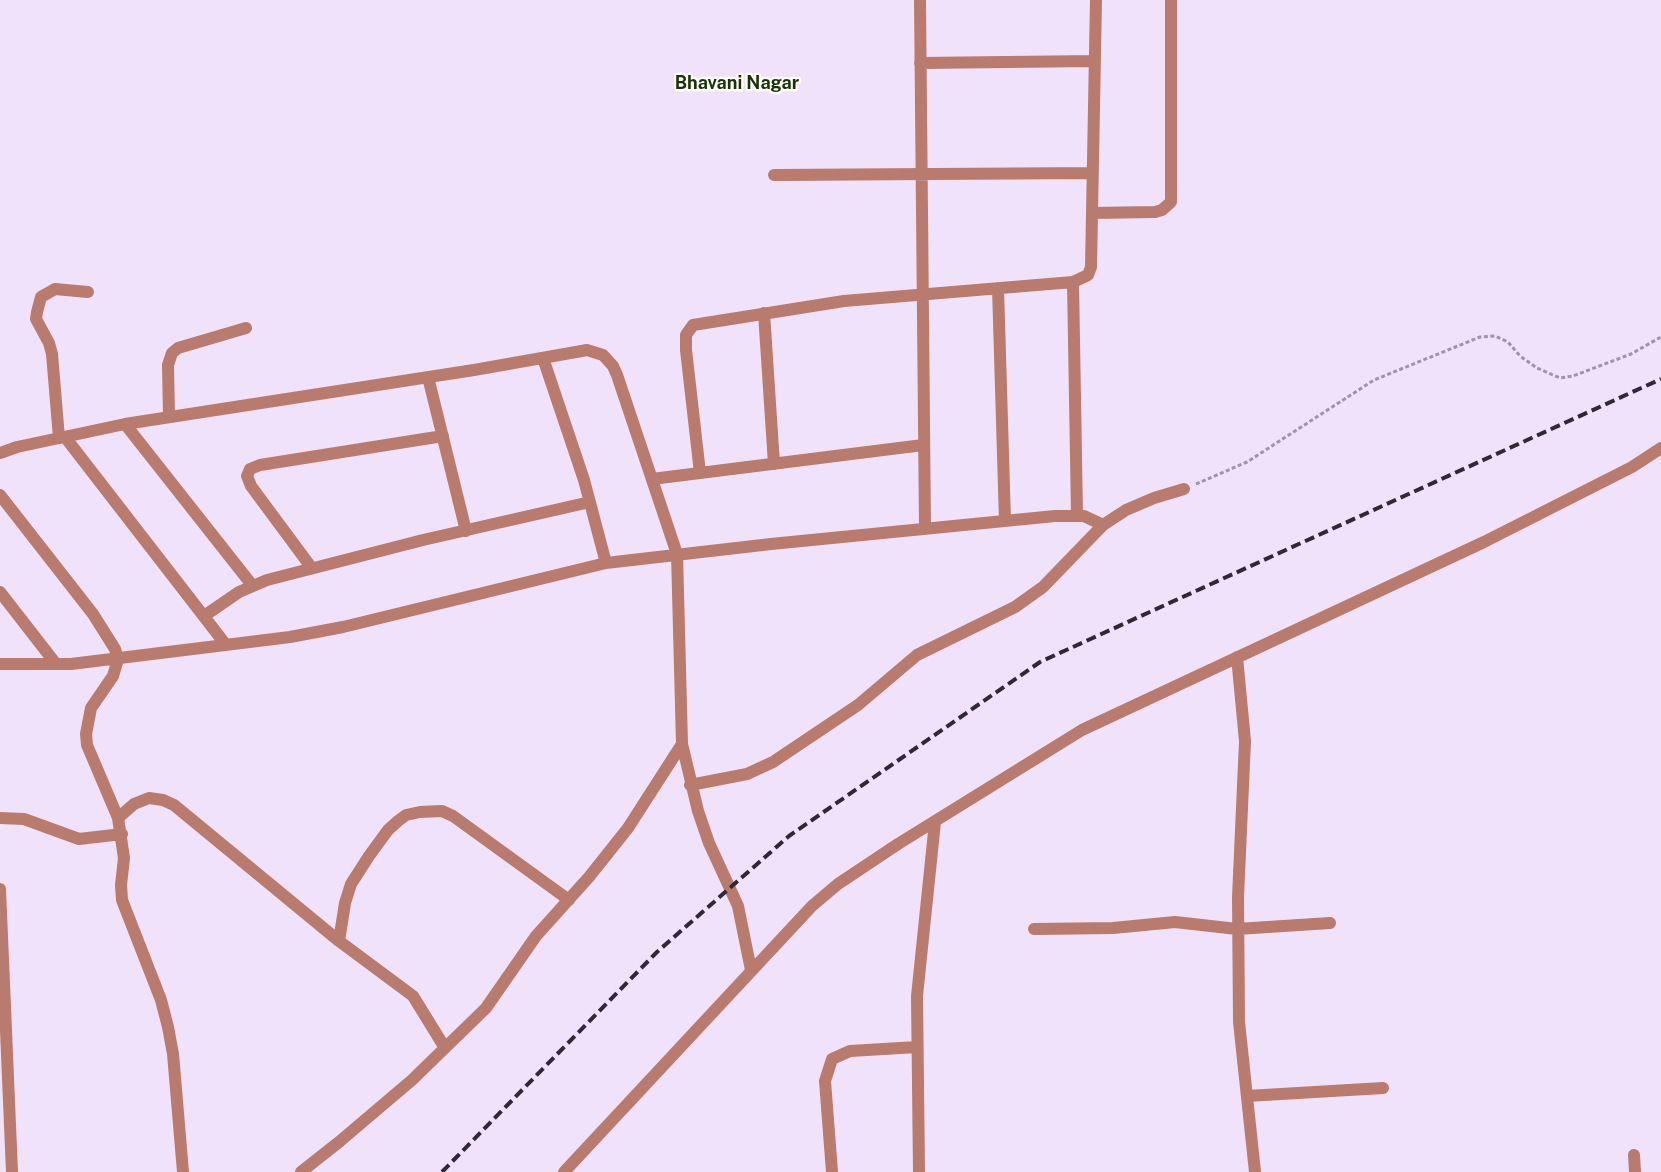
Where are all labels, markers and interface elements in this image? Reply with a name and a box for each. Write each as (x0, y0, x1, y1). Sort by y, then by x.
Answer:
district label: Bhavani Nagar (675, 72, 799, 94)

